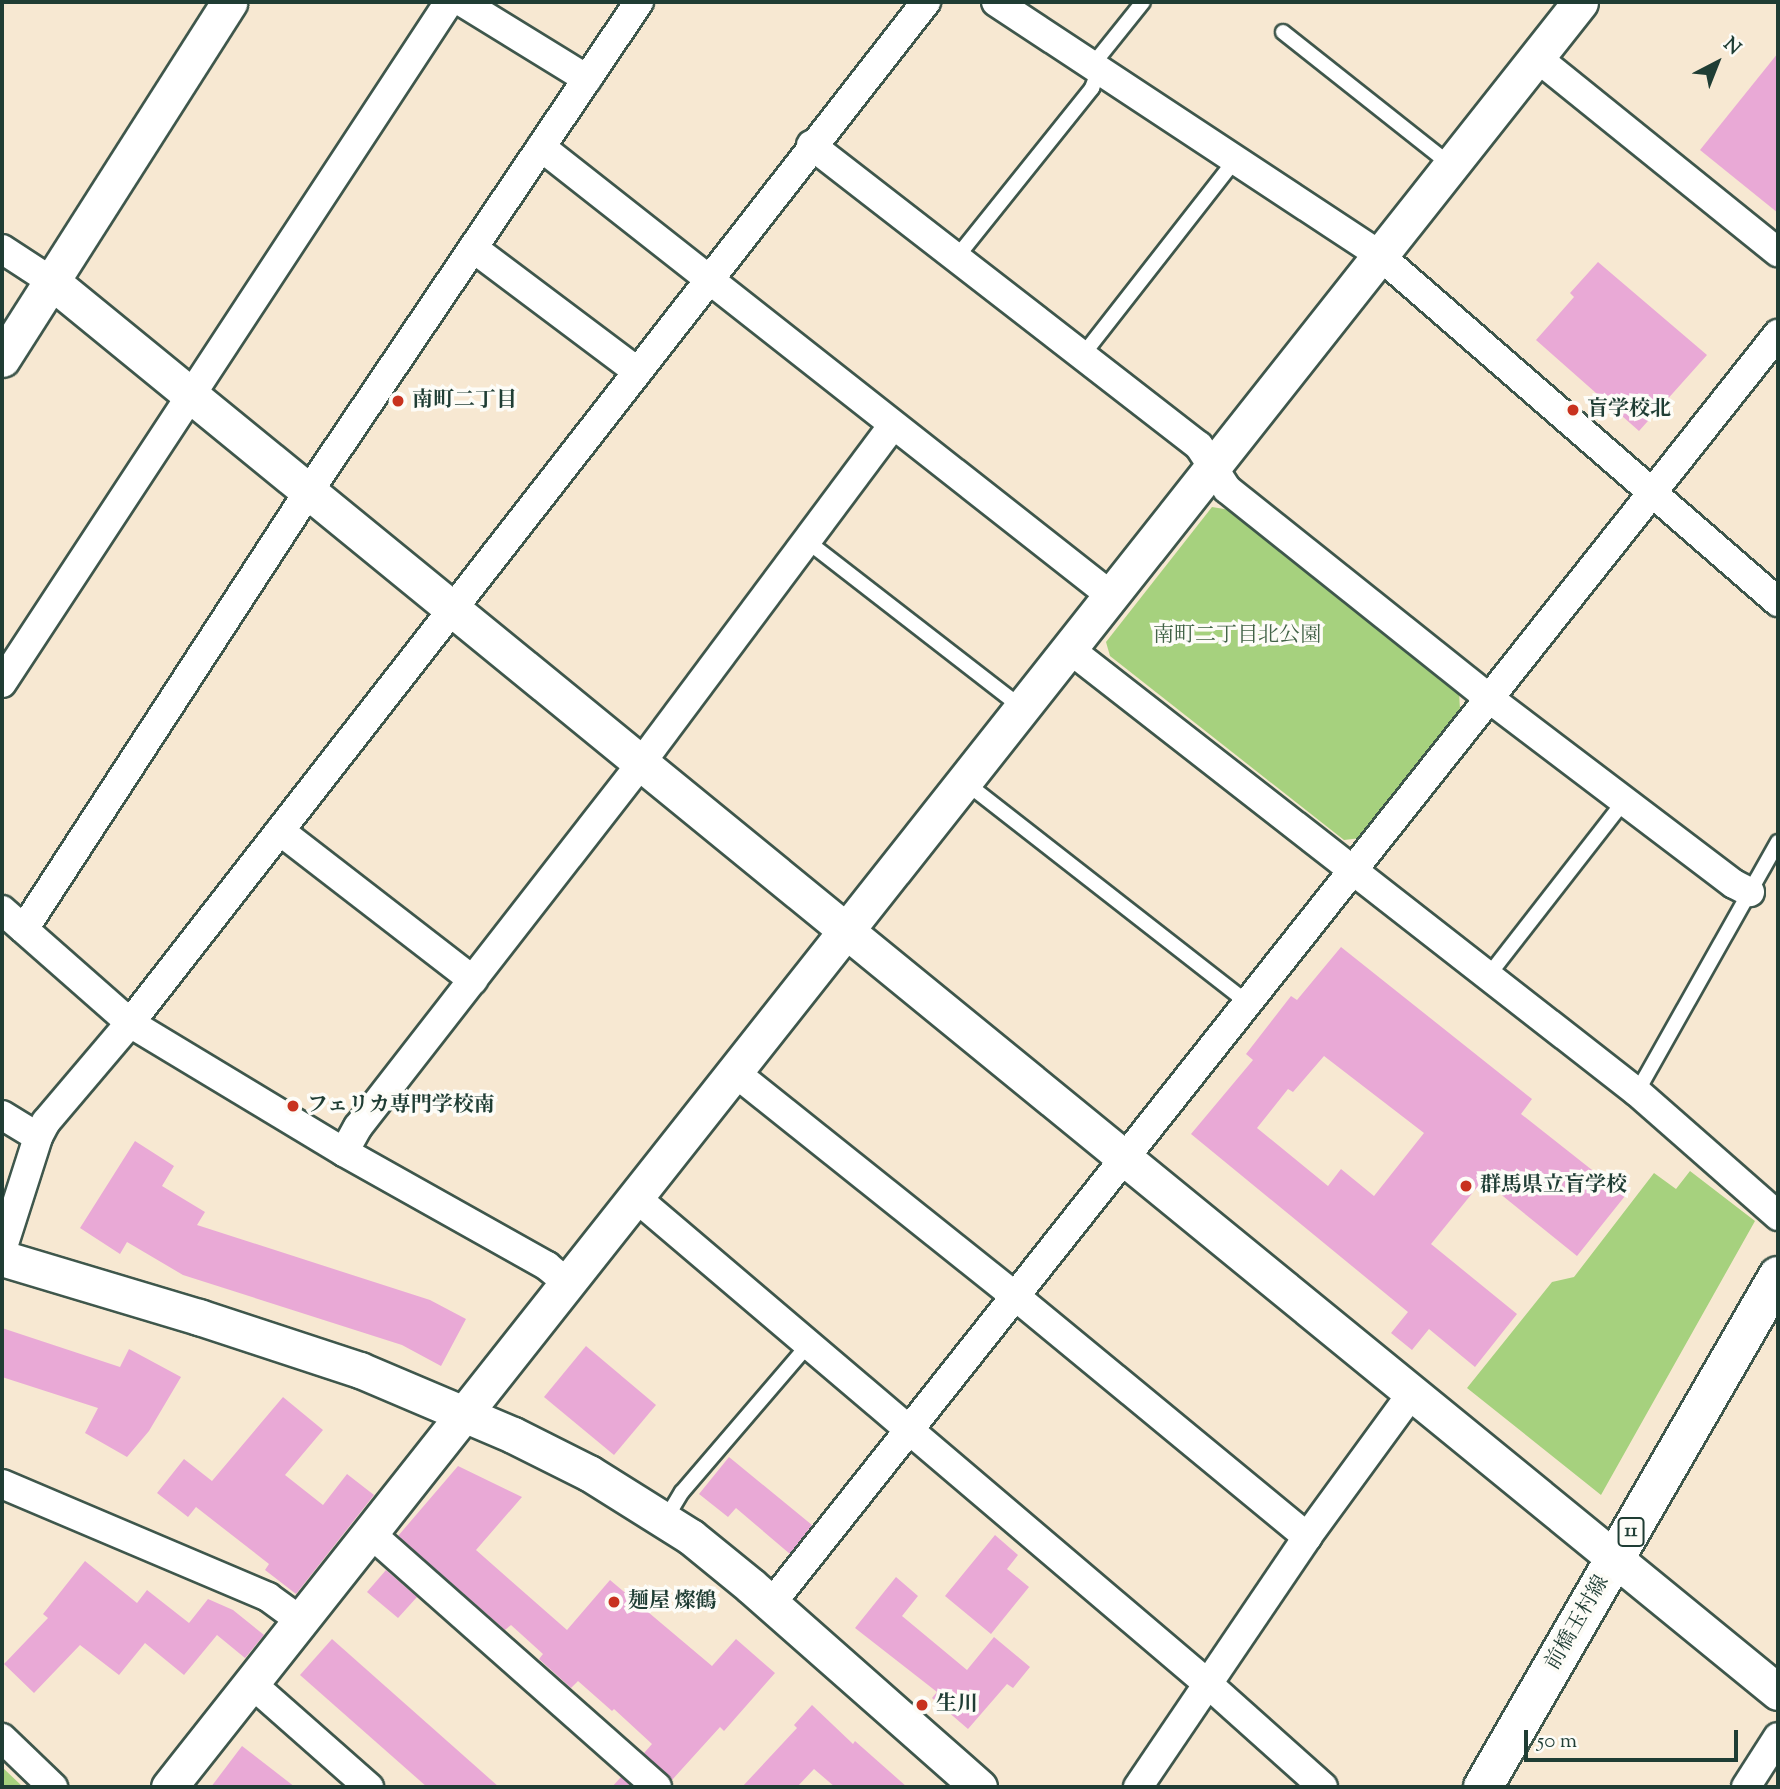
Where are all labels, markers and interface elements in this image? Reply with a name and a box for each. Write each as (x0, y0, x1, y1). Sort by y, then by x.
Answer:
north arrow (1682, 28, 1752, 98)
text: N (1717, 32, 1746, 62)
place label: 南町二丁目 (412, 388, 517, 414)
marker: 南町二丁目 (390, 393, 406, 409)
place label: 盲学校北 (1587, 397, 1671, 423)
marker: 盲学校北 (1565, 402, 1581, 418)
park label: 南町二丁目北公園 (1153, 623, 1321, 649)
place label: フェリカ専門学校南 (307, 1093, 496, 1119)
marker: フェリカ専門学校南 (285, 1098, 301, 1114)
place label: 群馬県立盲学校 (1480, 1173, 1627, 1199)
marker: 群馬県立盲学校 (1458, 1178, 1474, 1194)
road number: 11 (1617, 1516, 1645, 1548)
street label: 前橋玉村線 (1541, 1571, 1615, 1675)
place label: 麺屋 燦鶴 (628, 1589, 716, 1615)
marker: 麺屋 燦鶴 (606, 1594, 622, 1610)
place label: 生川 (936, 1692, 978, 1718)
marker: 生川 (914, 1697, 930, 1713)
scale bar (1528, 1716, 1742, 1760)
text: 50 m (1537, 1727, 1577, 1757)

